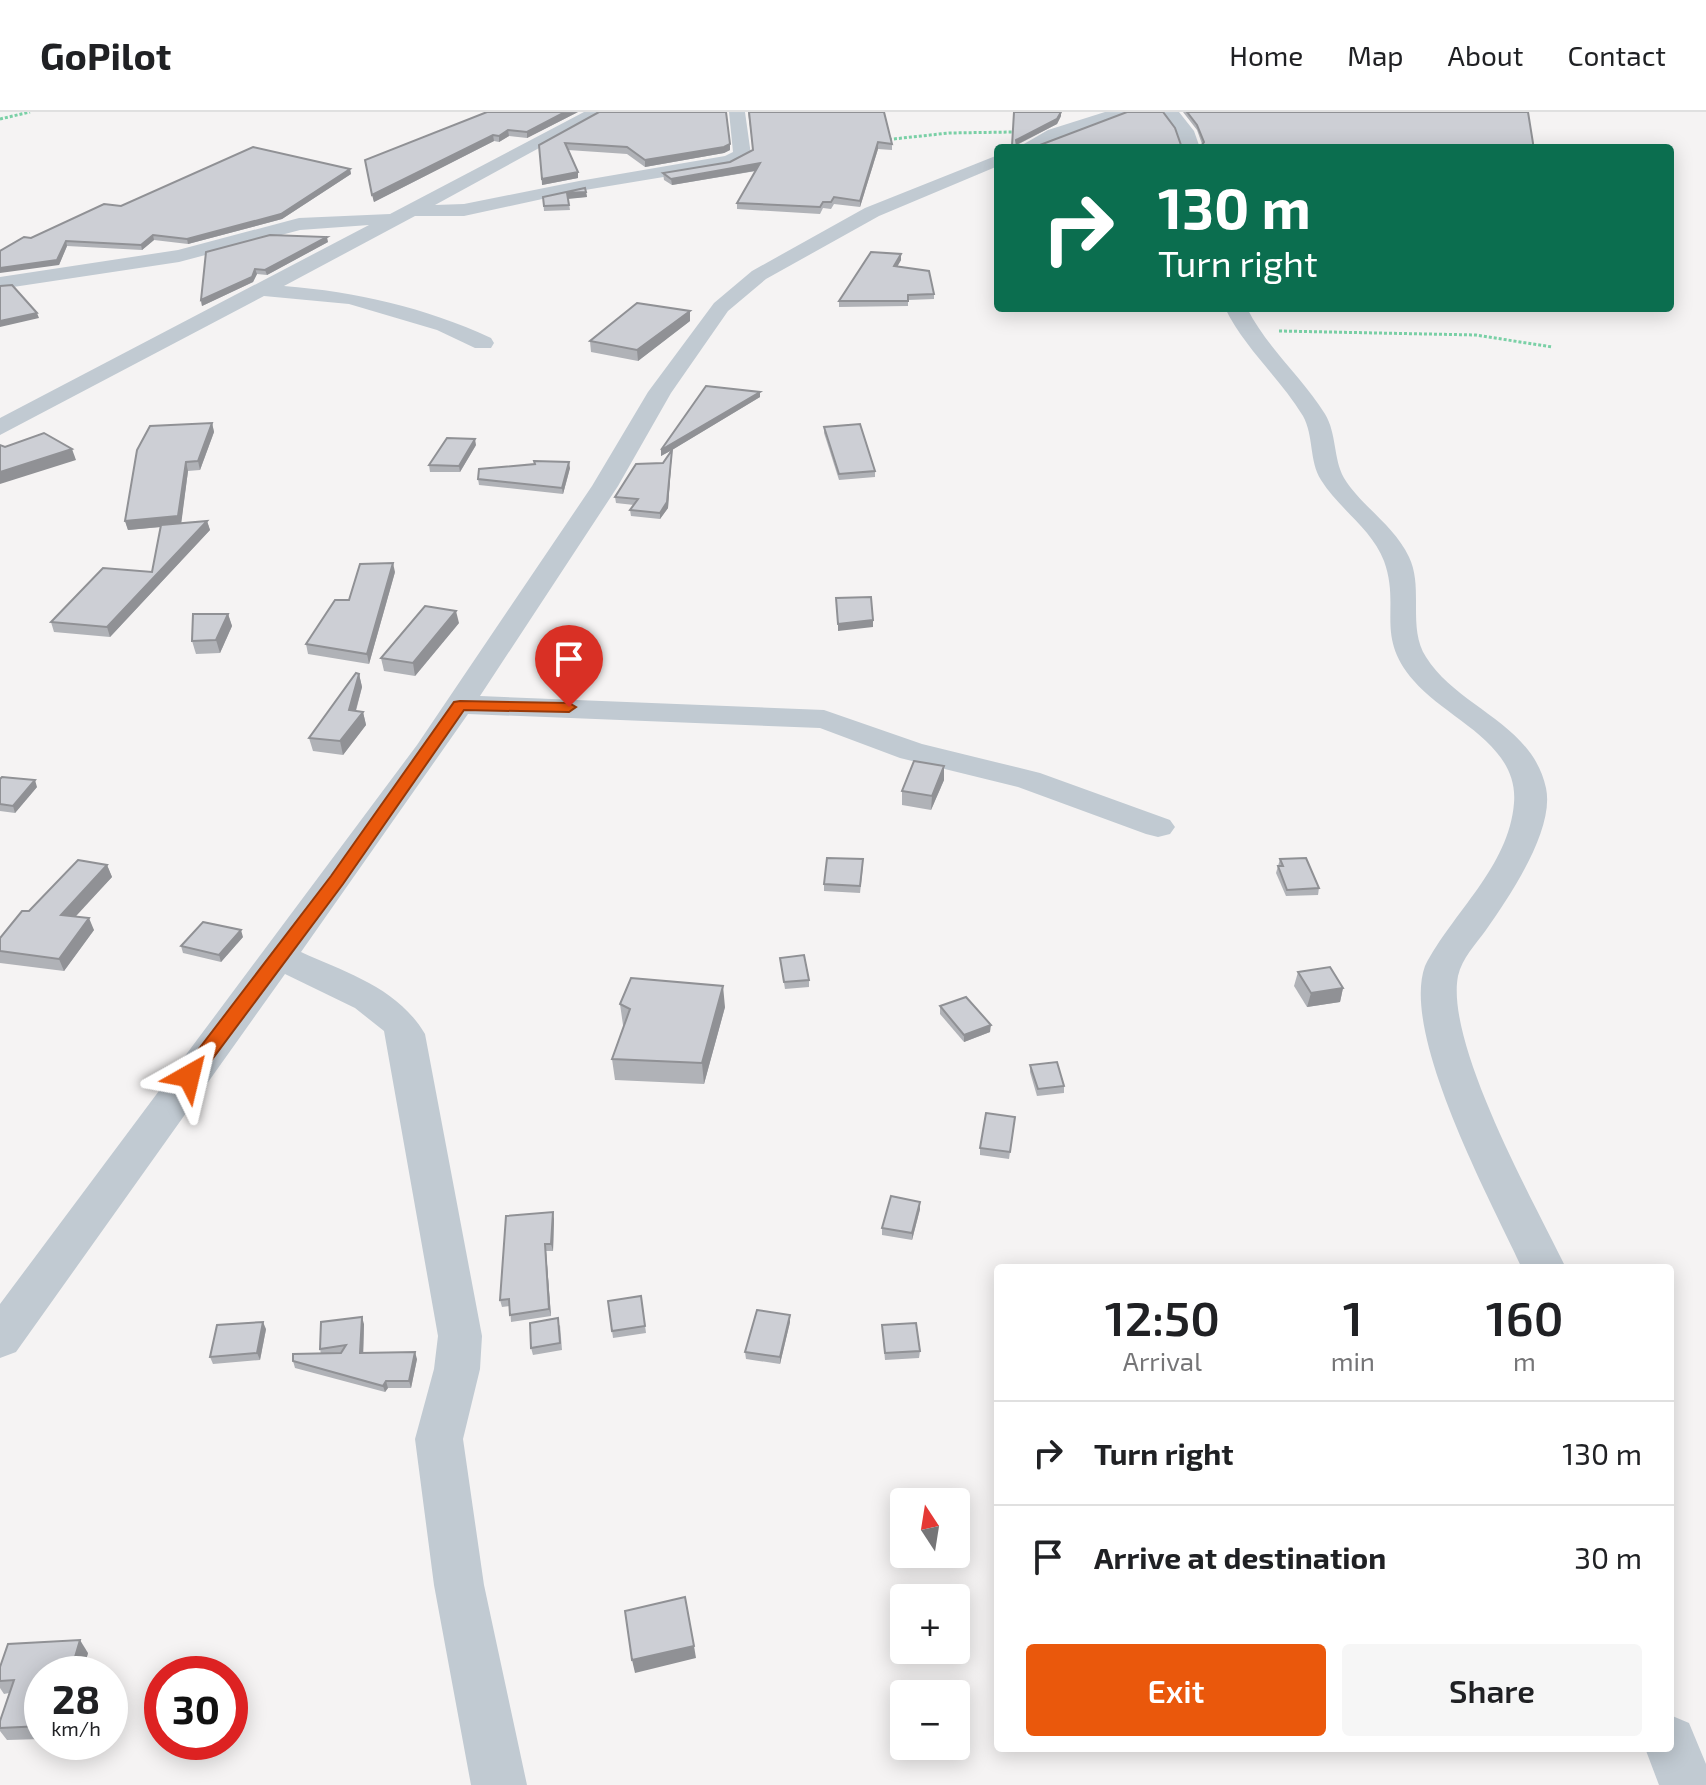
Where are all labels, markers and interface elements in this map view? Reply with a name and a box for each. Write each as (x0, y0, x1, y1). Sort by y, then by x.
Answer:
text: GoPilot (40, 32, 171, 78)
text: Home (1229, 38, 1303, 72)
text: Map (1347, 38, 1404, 72)
text: About (1448, 38, 1523, 72)
text: Contact (1567, 38, 1666, 72)
text: 130 m (1158, 173, 1311, 240)
icon: right (1026, 176, 1130, 280)
text: Turn right (1158, 241, 1318, 284)
pin (535, 625, 603, 707)
icon: arrive (547, 637, 591, 681)
position arrow (147, 1034, 231, 1118)
text: 12:50 (1105, 1288, 1220, 1346)
text: 1 (1343, 1288, 1363, 1346)
text: 160 (1486, 1288, 1563, 1346)
text: Arrival (1123, 1345, 1202, 1376)
text: min (1331, 1345, 1375, 1376)
text: m (1513, 1345, 1536, 1376)
icon: right (1026, 1431, 1070, 1475)
text: Turn right (1094, 1435, 1234, 1471)
text: 130 m (1562, 1435, 1642, 1471)
north arrow (890, 1488, 970, 1568)
map controls (890, 1488, 970, 1760)
icon: arrive (1026, 1535, 1070, 1579)
text: Arrive at destination (1094, 1539, 1386, 1575)
text: 30 m (1574, 1539, 1642, 1575)
button: + (890, 1584, 970, 1664)
button: Exit (1026, 1644, 1326, 1736)
button: Share (1342, 1644, 1642, 1736)
speed limit sign: 30 (144, 1656, 248, 1760)
text: 28 (52, 1674, 100, 1722)
button: − (890, 1680, 970, 1760)
text: km/h (51, 1716, 101, 1740)

